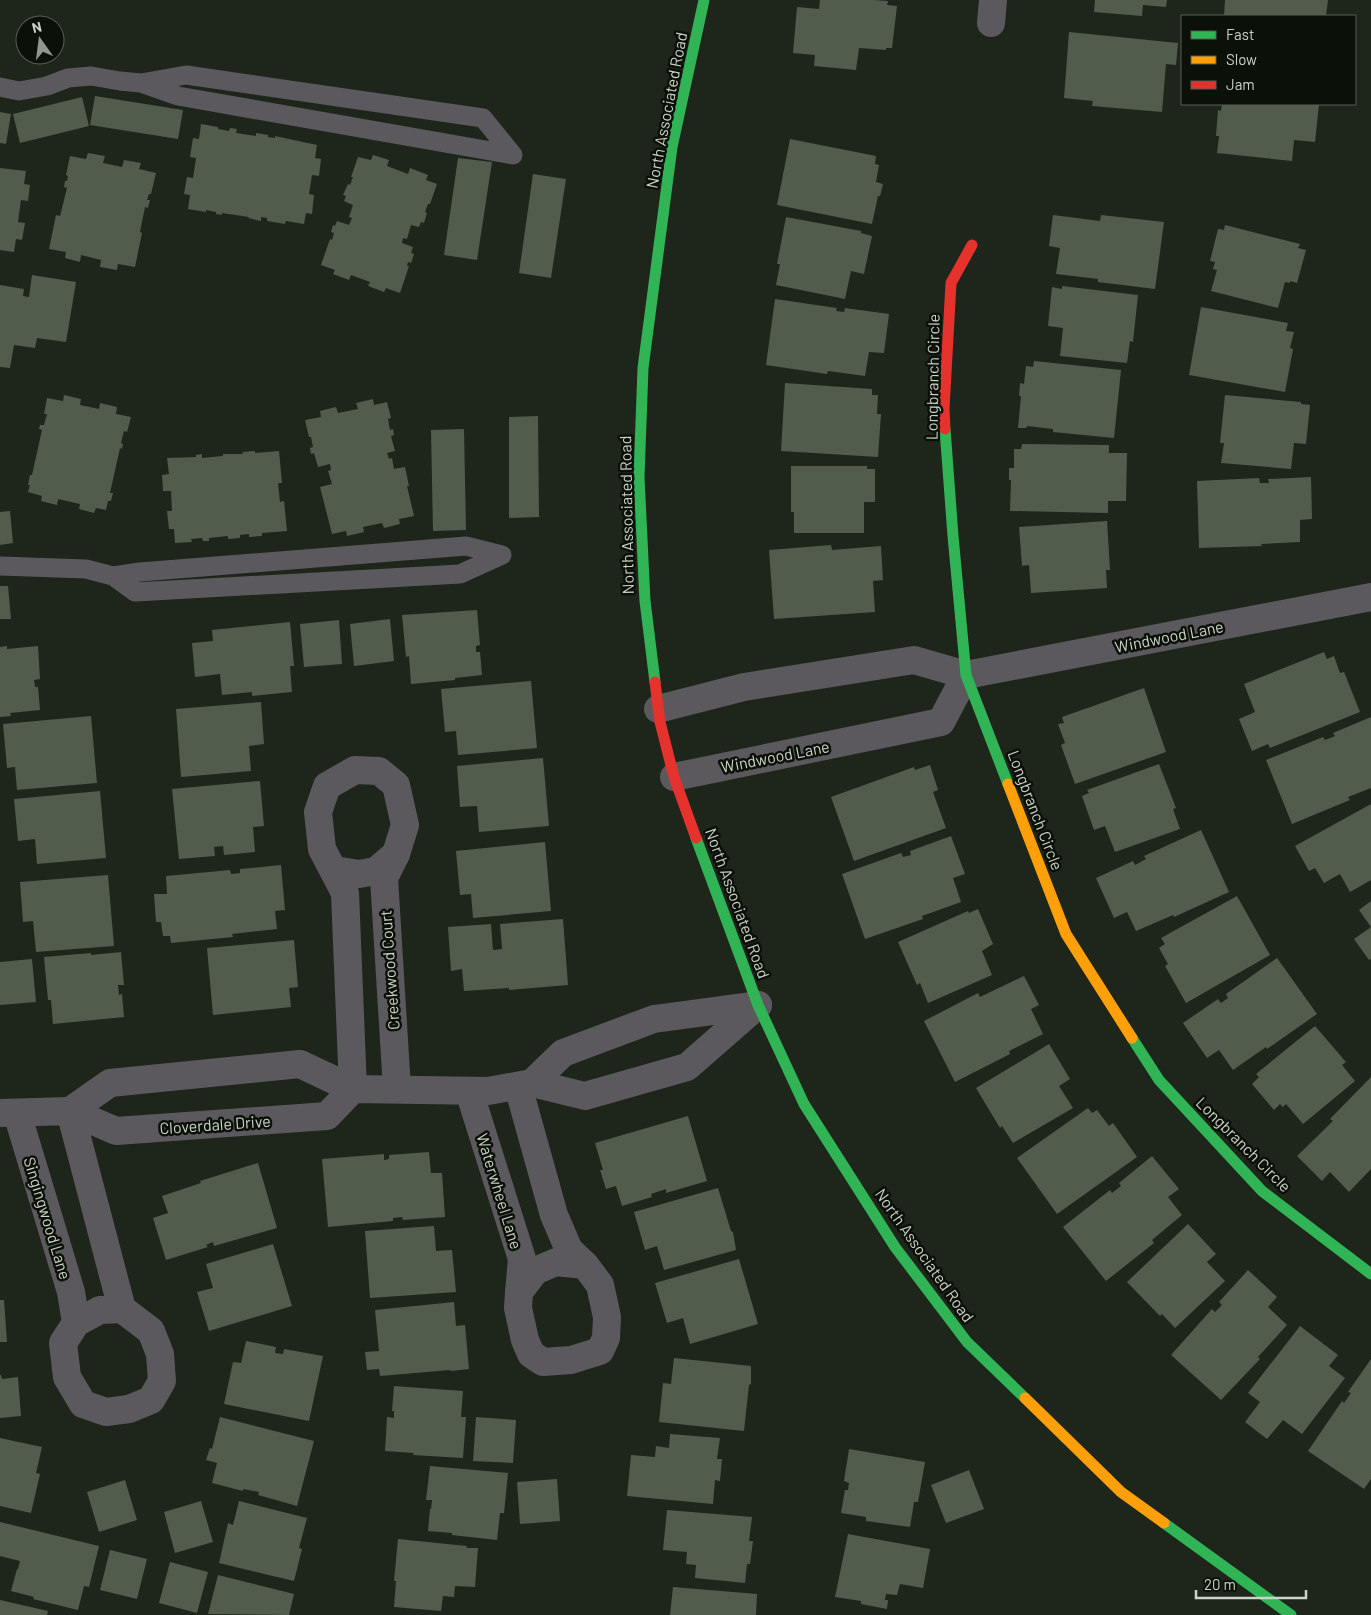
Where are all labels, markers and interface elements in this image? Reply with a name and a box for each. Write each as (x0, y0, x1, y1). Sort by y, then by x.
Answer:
north arrow (15, 15, 65, 65)
legend (1181, 15, 1356, 105)
text: N (30, 18, 43, 36)
text: Fast (1226, 25, 1254, 43)
street label: North Associated Road (642, 30, 690, 190)
text: Slow (1226, 50, 1257, 68)
text: Jam (1226, 75, 1255, 93)
street label: Longbranch Circle (921, 314, 943, 440)
street label: North Associated Road (615, 435, 637, 595)
street label: Windwood Lane (1113, 616, 1225, 656)
street label: Windwood Lane (719, 736, 831, 776)
street label: Longbranch Circle (1004, 748, 1068, 872)
street label: North Associated Road (702, 825, 774, 981)
street label: Creekwood Court (375, 909, 403, 1031)
street label: Longbranch Circle (1193, 1093, 1295, 1195)
street label: Cloverdale Drive (159, 1111, 271, 1137)
street label: Waterwheel Lane (473, 1131, 527, 1251)
street label: Singingwood Lane (20, 1155, 76, 1281)
street label: North Associated Road (872, 1185, 978, 1325)
scale bar (1196, 1568, 1306, 1600)
text: 20 m (1204, 1575, 1236, 1593)

